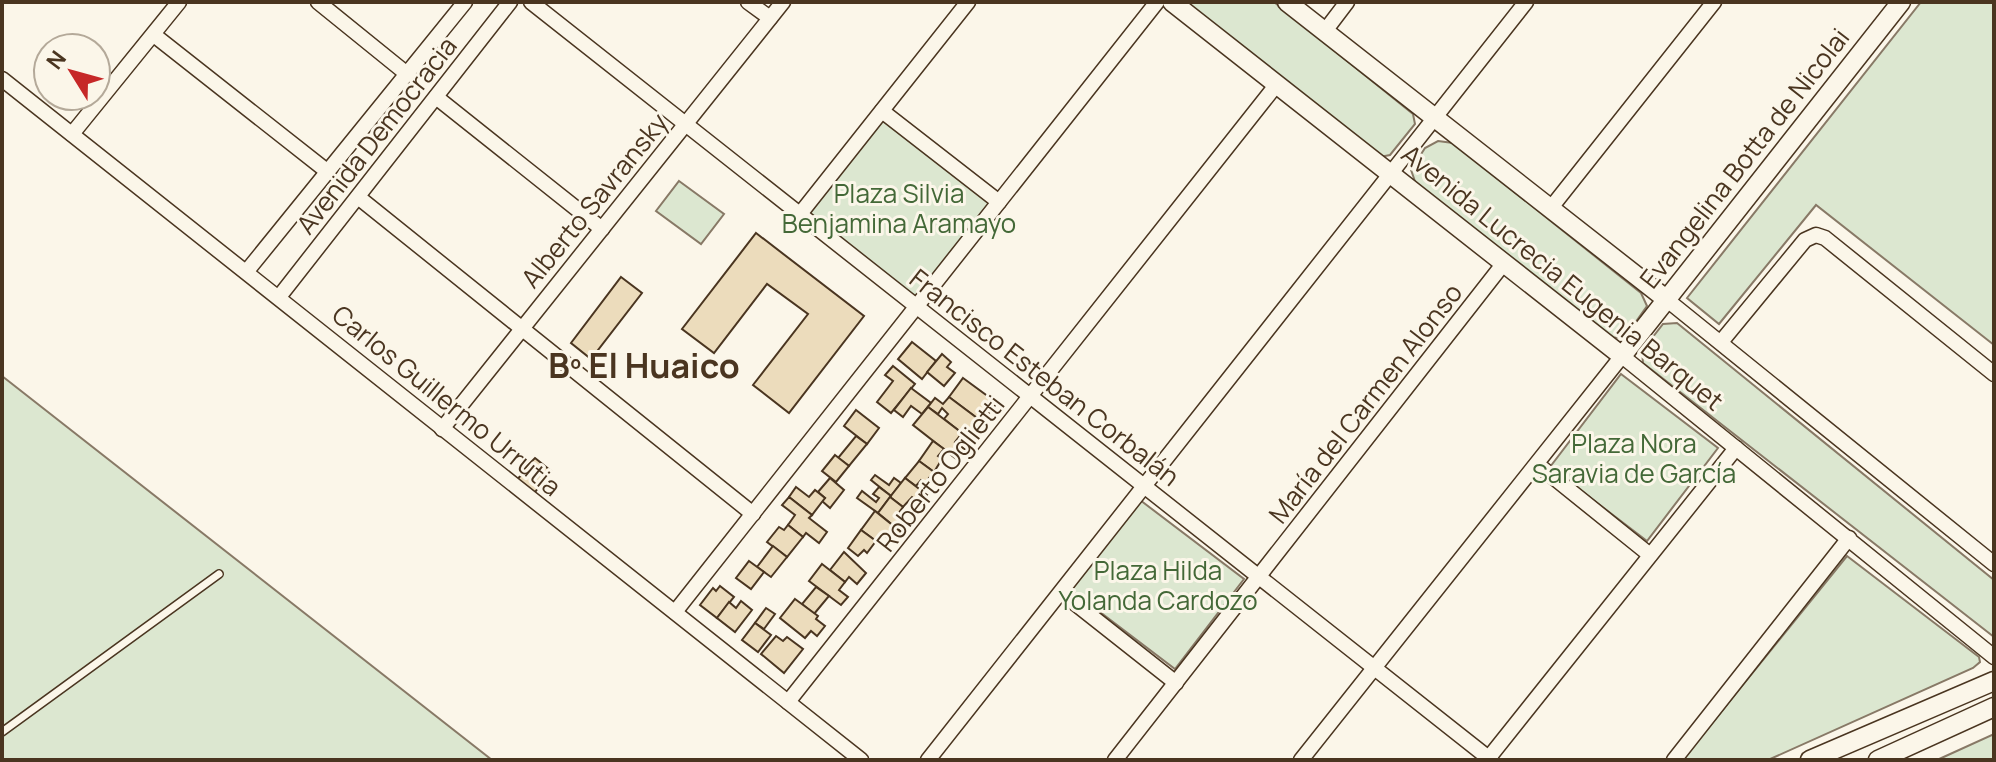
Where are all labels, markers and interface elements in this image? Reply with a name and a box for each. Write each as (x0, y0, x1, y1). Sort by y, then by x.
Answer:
street label: Evangelina Botta de Nicolai (1631, 21, 1857, 295)
street label: Avenida Democracia (288, 29, 464, 241)
north arrow (32, 32, 112, 112)
text: N (39, 45, 73, 75)
street label: Alberto Savransky (512, 105, 676, 295)
street label: Avenida Lucrecia Eugenia Barquet (1395, 136, 1731, 418)
park label: Plaza Silvia Benjamina Aramayo (782, 175, 1016, 241)
street label: Francisco Esteban Corbalán (903, 260, 1187, 494)
street label: María del Carmen Alonso (1260, 275, 1470, 531)
street label: Carlos Guillermo Urrutia (325, 296, 569, 504)
district label: Bº El Huaico (548, 342, 740, 388)
street label: Roberto Oglietti (868, 387, 1012, 559)
park label: Plaza Nora Saravia de García (1532, 425, 1736, 491)
park label: Plaza Hilda Yolanda Cardozo (1058, 552, 1258, 618)

